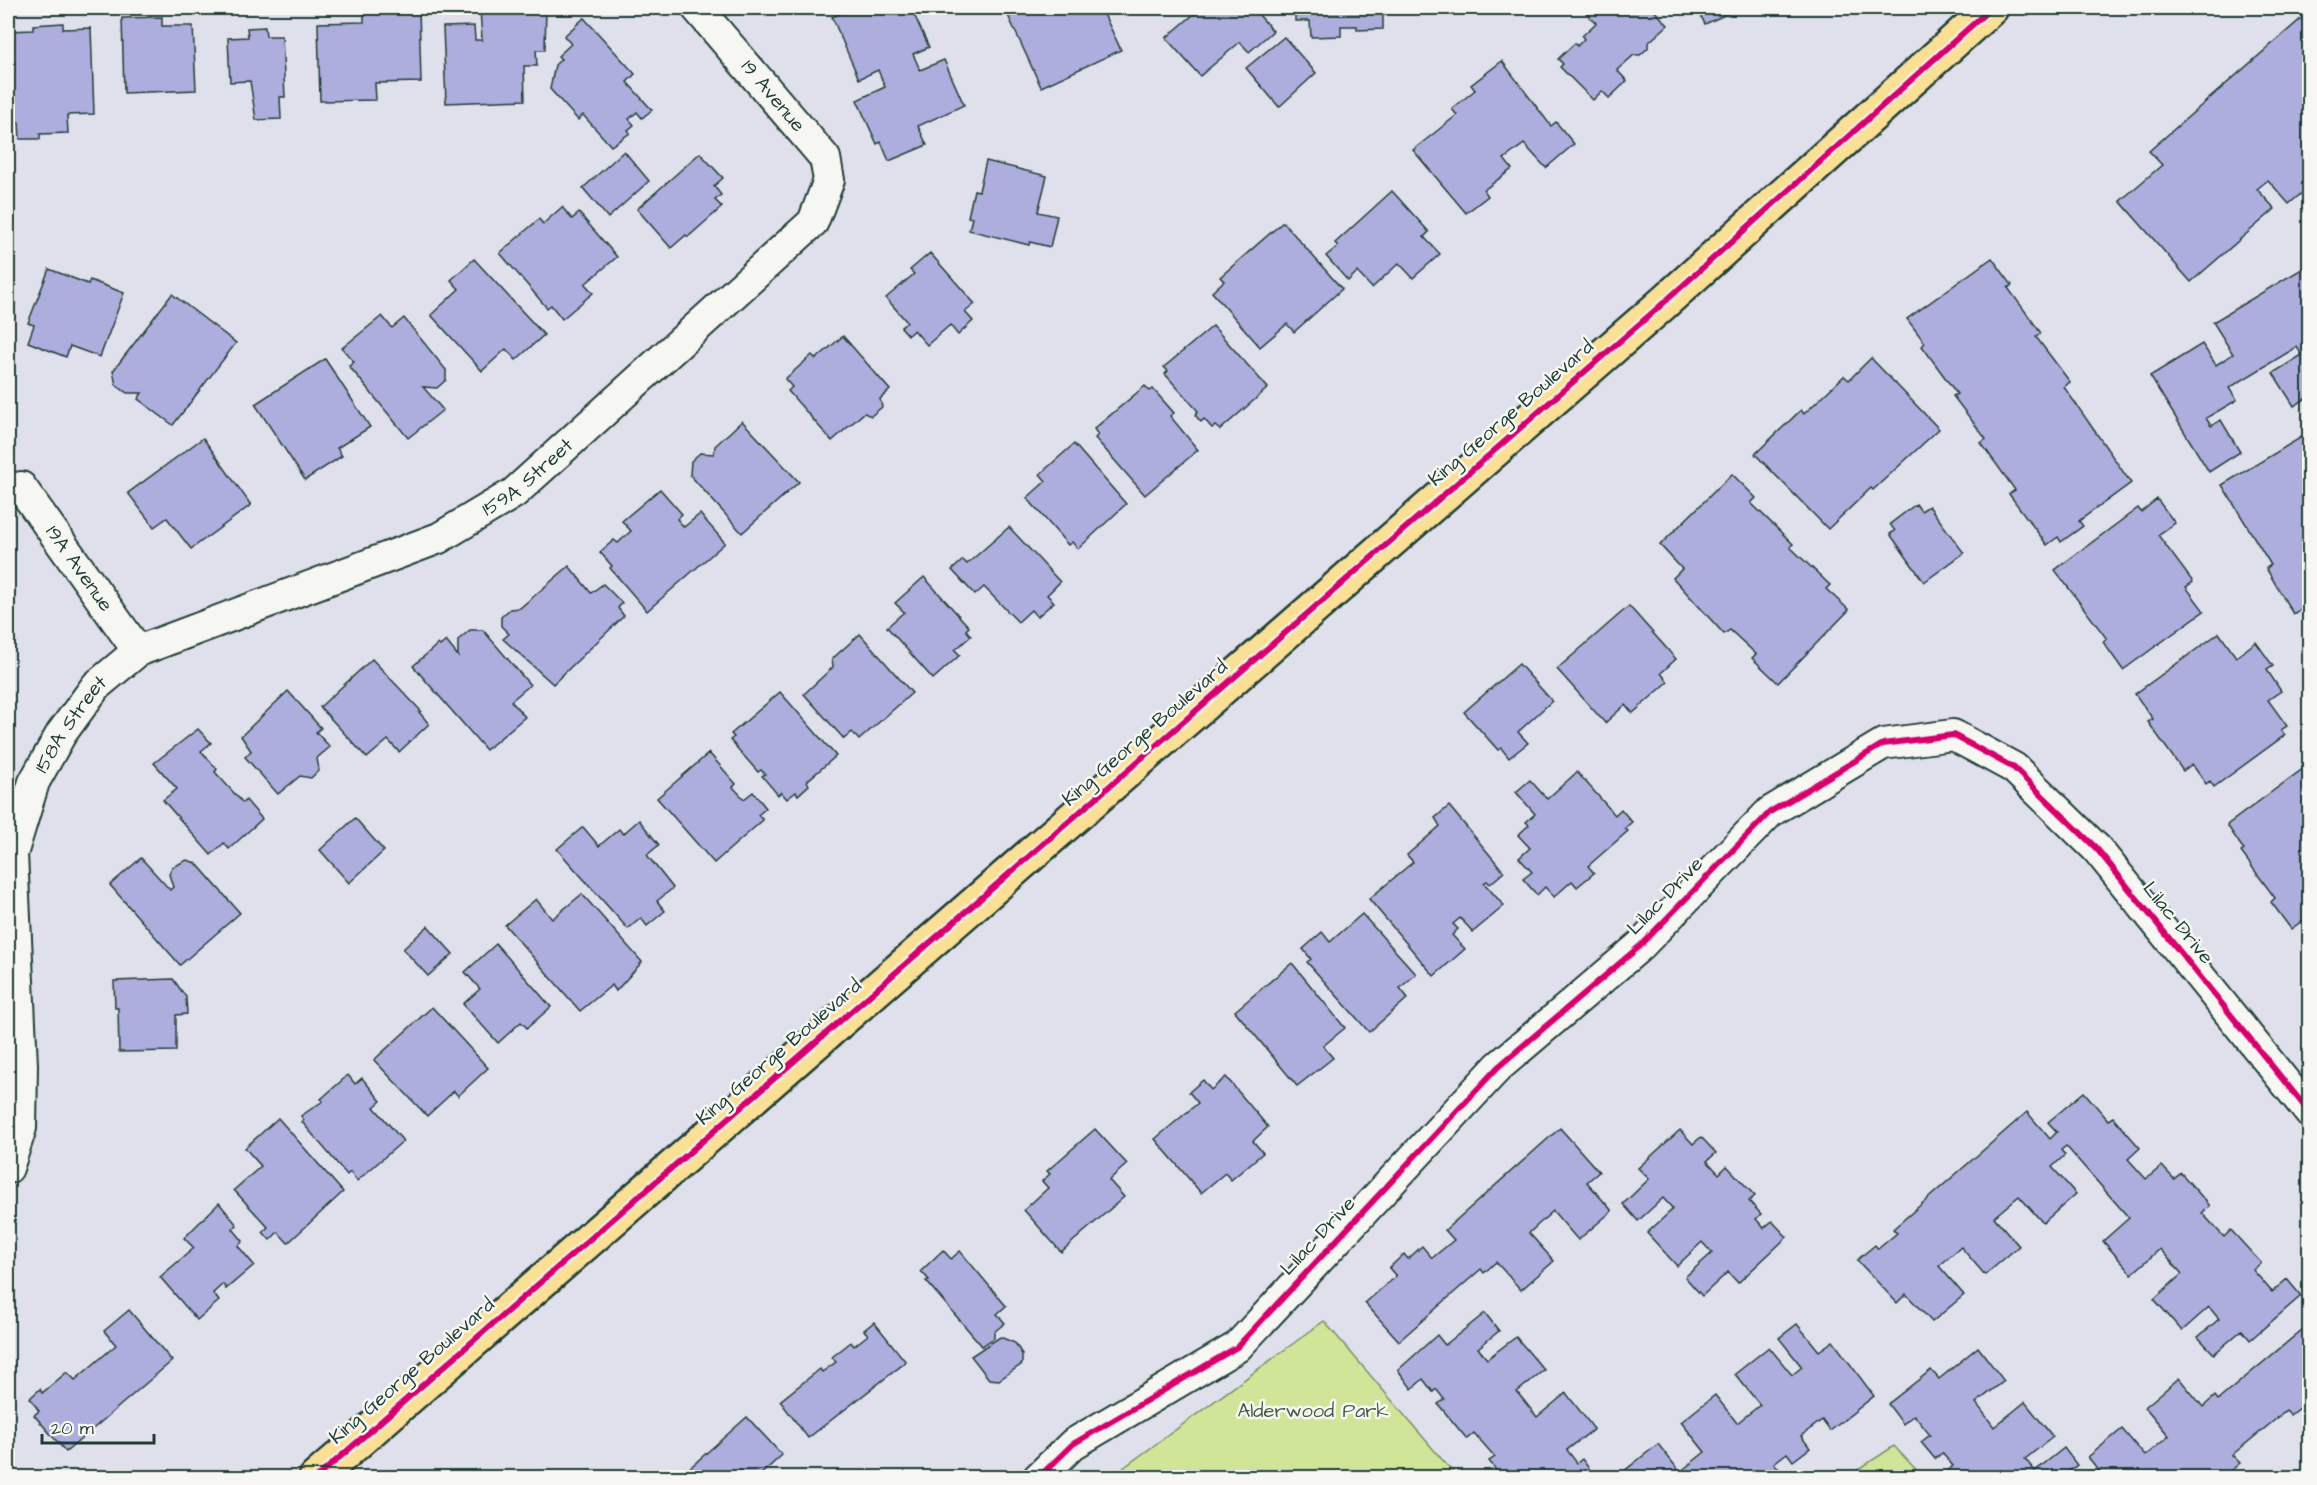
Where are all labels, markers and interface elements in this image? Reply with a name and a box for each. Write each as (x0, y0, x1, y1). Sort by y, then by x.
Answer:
street label: 19 Avenue (734, 54, 812, 138)
street label: King George Boulevard (1422, 333, 1600, 494)
street label: 159A Street (477, 432, 579, 523)
street label: 19A Avenue (39, 520, 120, 617)
street label: King George Boulevard (1056, 653, 1234, 814)
street label: 158A Street (28, 669, 113, 778)
street label: Lilac Drive (1621, 851, 1710, 941)
street label: Lilac Drive (2136, 876, 2220, 970)
street label: King George Boulevard (690, 972, 868, 1133)
street label: Lilac Drive (1274, 1190, 1362, 1282)
street label: King George Boulevard (323, 1291, 501, 1452)
park label: Alderwood Park (1237, 1397, 1389, 1425)
scale bar (42, 1407, 154, 1445)
text: 20 m (51, 1416, 94, 1441)

